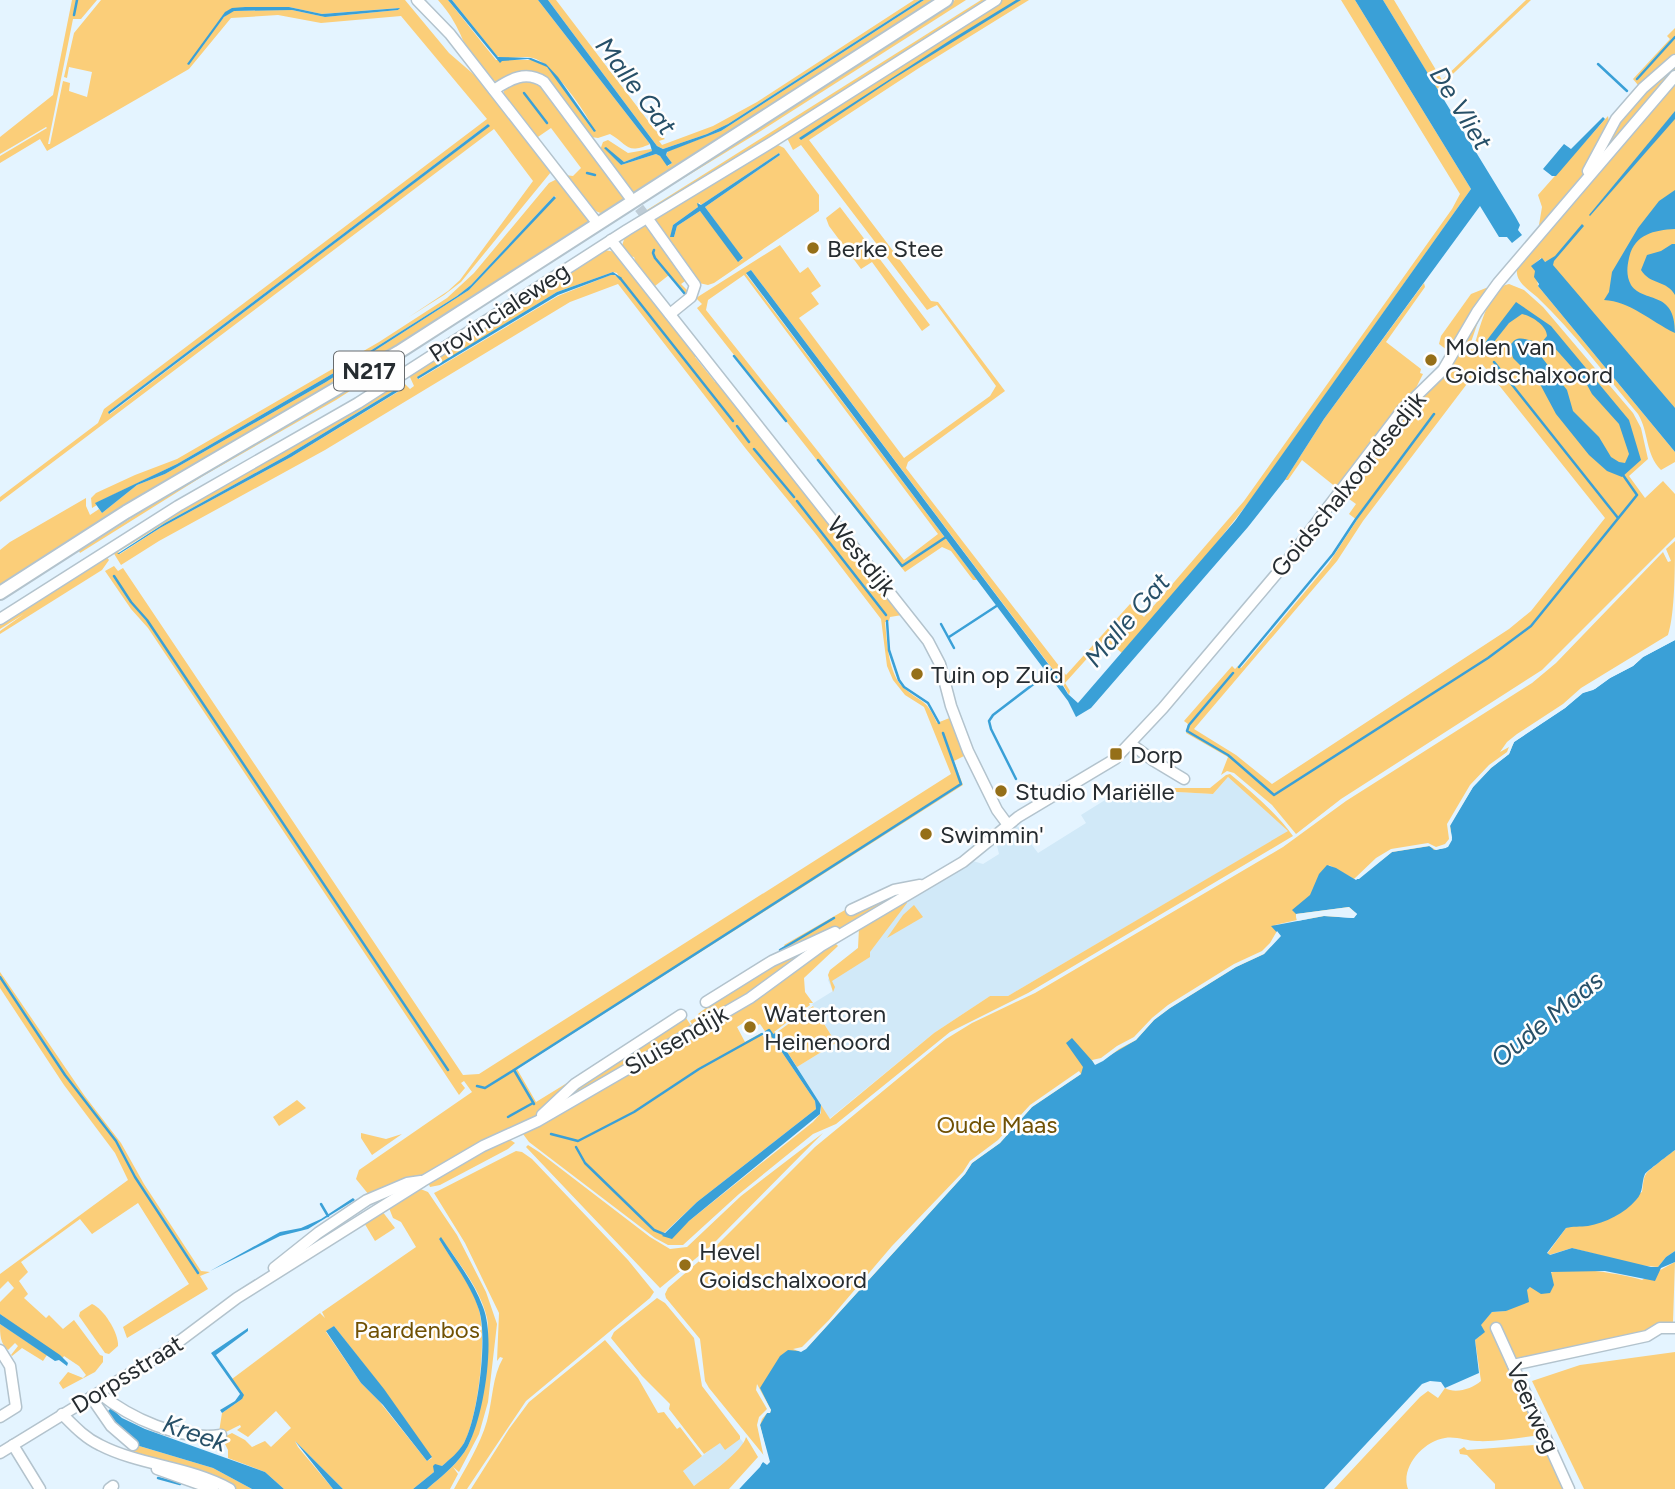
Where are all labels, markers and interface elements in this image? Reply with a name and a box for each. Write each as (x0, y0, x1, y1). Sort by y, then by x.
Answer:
water label: Malle Gat (589, 31, 684, 142)
water label: De Vliet (1423, 60, 1500, 157)
place label: Berke Stee (827, 234, 943, 263)
marker: Berke Stee (805, 240, 821, 256)
street label: Provincialeweg (423, 256, 575, 368)
place label: Molen van Goidschalxoord (1445, 332, 1613, 389)
road number: N217 (334, 352, 404, 390)
marker: Molen van Goidschalxoord (1423, 352, 1439, 368)
street label: Goidschalxoordsedijk (1264, 385, 1432, 583)
street label: Westdijk (821, 511, 903, 602)
water label: Malle Gat (1077, 566, 1177, 674)
place label: Tuin op Zuid (931, 660, 1064, 689)
marker: Tuin op Zuid (909, 666, 925, 682)
place label: Dorp (1130, 740, 1183, 769)
marker: Dorp (1108, 746, 1124, 762)
place label: Studio Mariëlle (1015, 777, 1175, 806)
marker: Studio Mariëlle (993, 783, 1009, 799)
place label: Swimmin' (940, 820, 1044, 849)
marker: Swimmin' (918, 826, 934, 842)
water label: Oude Maas (1484, 964, 1610, 1074)
street label: Sluisendijk (619, 999, 733, 1081)
place label: Watertoren Heinenoord (764, 999, 891, 1056)
marker: Watertoren Heinenoord (742, 1019, 758, 1035)
park label: Oude Maas (936, 1110, 1058, 1139)
place label: Hevel Goidschalxoord (699, 1237, 867, 1294)
marker: Hevel Goidschalxoord (677, 1257, 693, 1273)
park label: Paardenbos (354, 1315, 480, 1344)
street label: Dorpsstraat (66, 1328, 188, 1420)
street label: Veerweg (1500, 1358, 1566, 1458)
water label: Kreek (159, 1407, 233, 1459)

